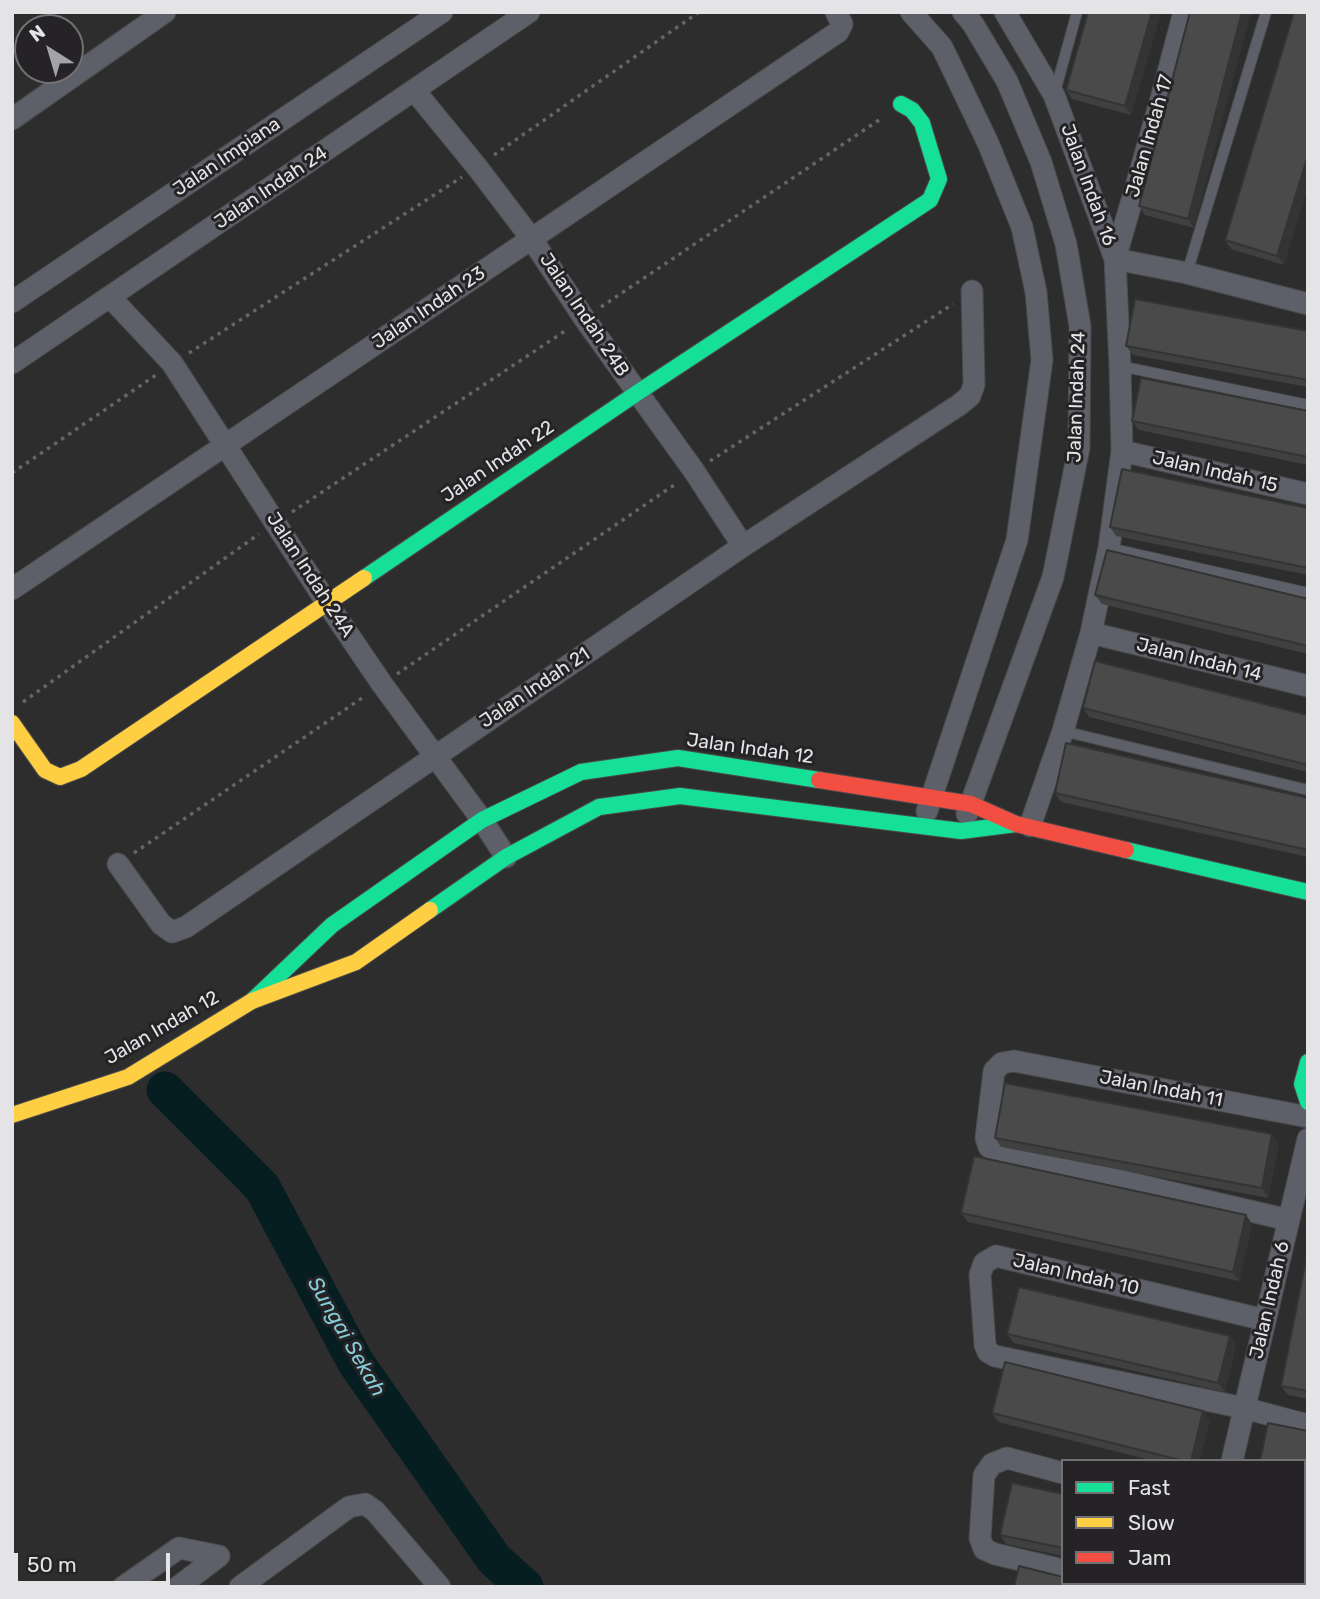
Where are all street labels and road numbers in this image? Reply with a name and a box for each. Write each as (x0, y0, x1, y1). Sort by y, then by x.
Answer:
street label: Jalan Indah 17 (1122, 72, 1178, 200)
street label: Jalan Impiana (169, 113, 285, 201)
street label: Jalan Indah 16 (1055, 121, 1121, 249)
street label: Jalan Indah 24 (210, 142, 332, 234)
street label: Jalan Indah 24B (534, 249, 634, 381)
street label: Jalan Indah 23 (368, 262, 490, 354)
street label: Jalan Indah 24 (1063, 331, 1091, 463)
street label: Jalan Indah 22 (437, 416, 559, 508)
street label: Jalan Indah 15 (1150, 447, 1280, 497)
street label: Jalan Indah 24A (261, 508, 359, 642)
street label: Jalan Indah 14 (1134, 633, 1264, 687)
street label: Jalan Indah 21 (476, 643, 594, 733)
street label: Jalan Indah 12 (685, 729, 815, 769)
street label: Jalan Indah 12 (101, 986, 223, 1070)
street label: Jalan Indah 11 (1098, 1066, 1224, 1112)
street label: Jalan Indah 6 (1245, 1239, 1295, 1361)
street label: Jalan Indah 10 (1011, 1249, 1141, 1301)

